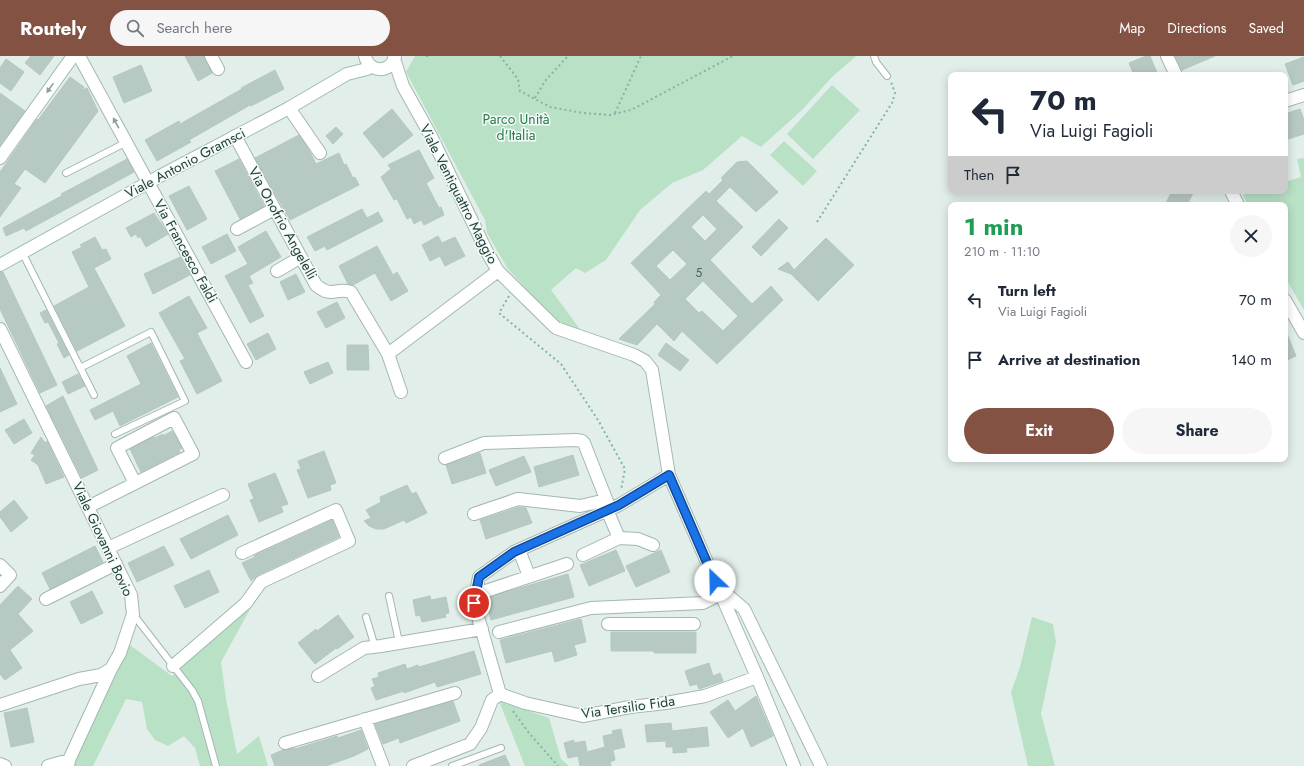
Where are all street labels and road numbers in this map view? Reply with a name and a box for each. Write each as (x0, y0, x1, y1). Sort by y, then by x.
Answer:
street label: Viale Ventiquattro Maggio (415, 121, 503, 268)
street label: Viale Antonio Gramsci (121, 123, 249, 203)
street label: Via Onofrio Angelelli (244, 163, 322, 283)
street label: Via Francesco Faldi (149, 196, 223, 306)
street label: Viale Giovanni Bovio (68, 478, 138, 600)
street label: Via Tersilio Fida (580, 691, 676, 723)

